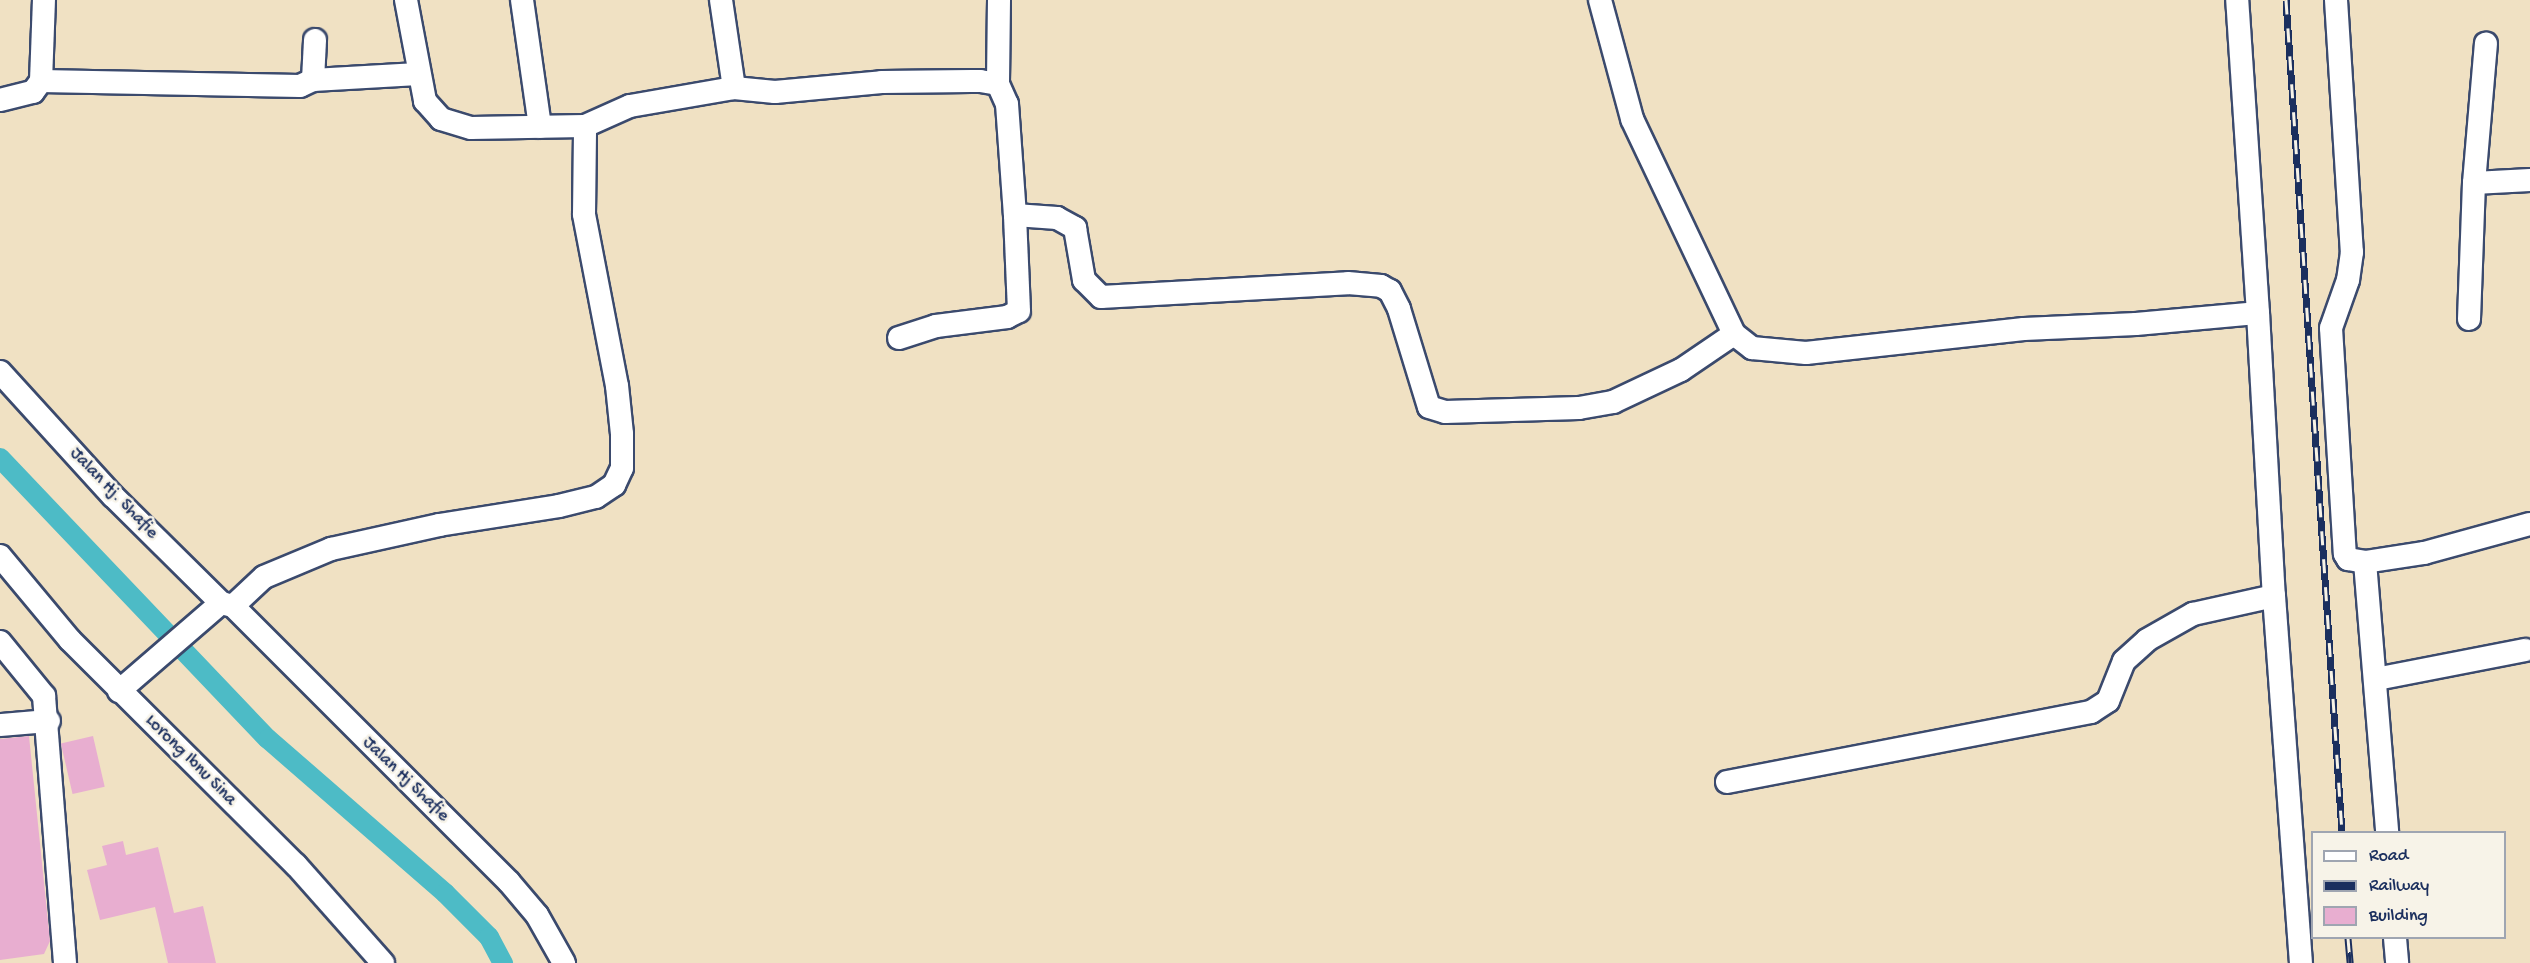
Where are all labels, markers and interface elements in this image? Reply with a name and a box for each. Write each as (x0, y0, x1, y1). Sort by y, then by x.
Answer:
street label: Jalan Hj. Shafie (64, 444, 162, 544)
street label: Lorong Ibnu Sina (140, 711, 240, 811)
street label: Jalan Hj Shafie (357, 733, 453, 827)
legend (2311, 831, 2506, 939)
text: Road (2369, 846, 2408, 867)
text: Railway (2369, 876, 2429, 897)
text: Building (2369, 906, 2428, 927)

